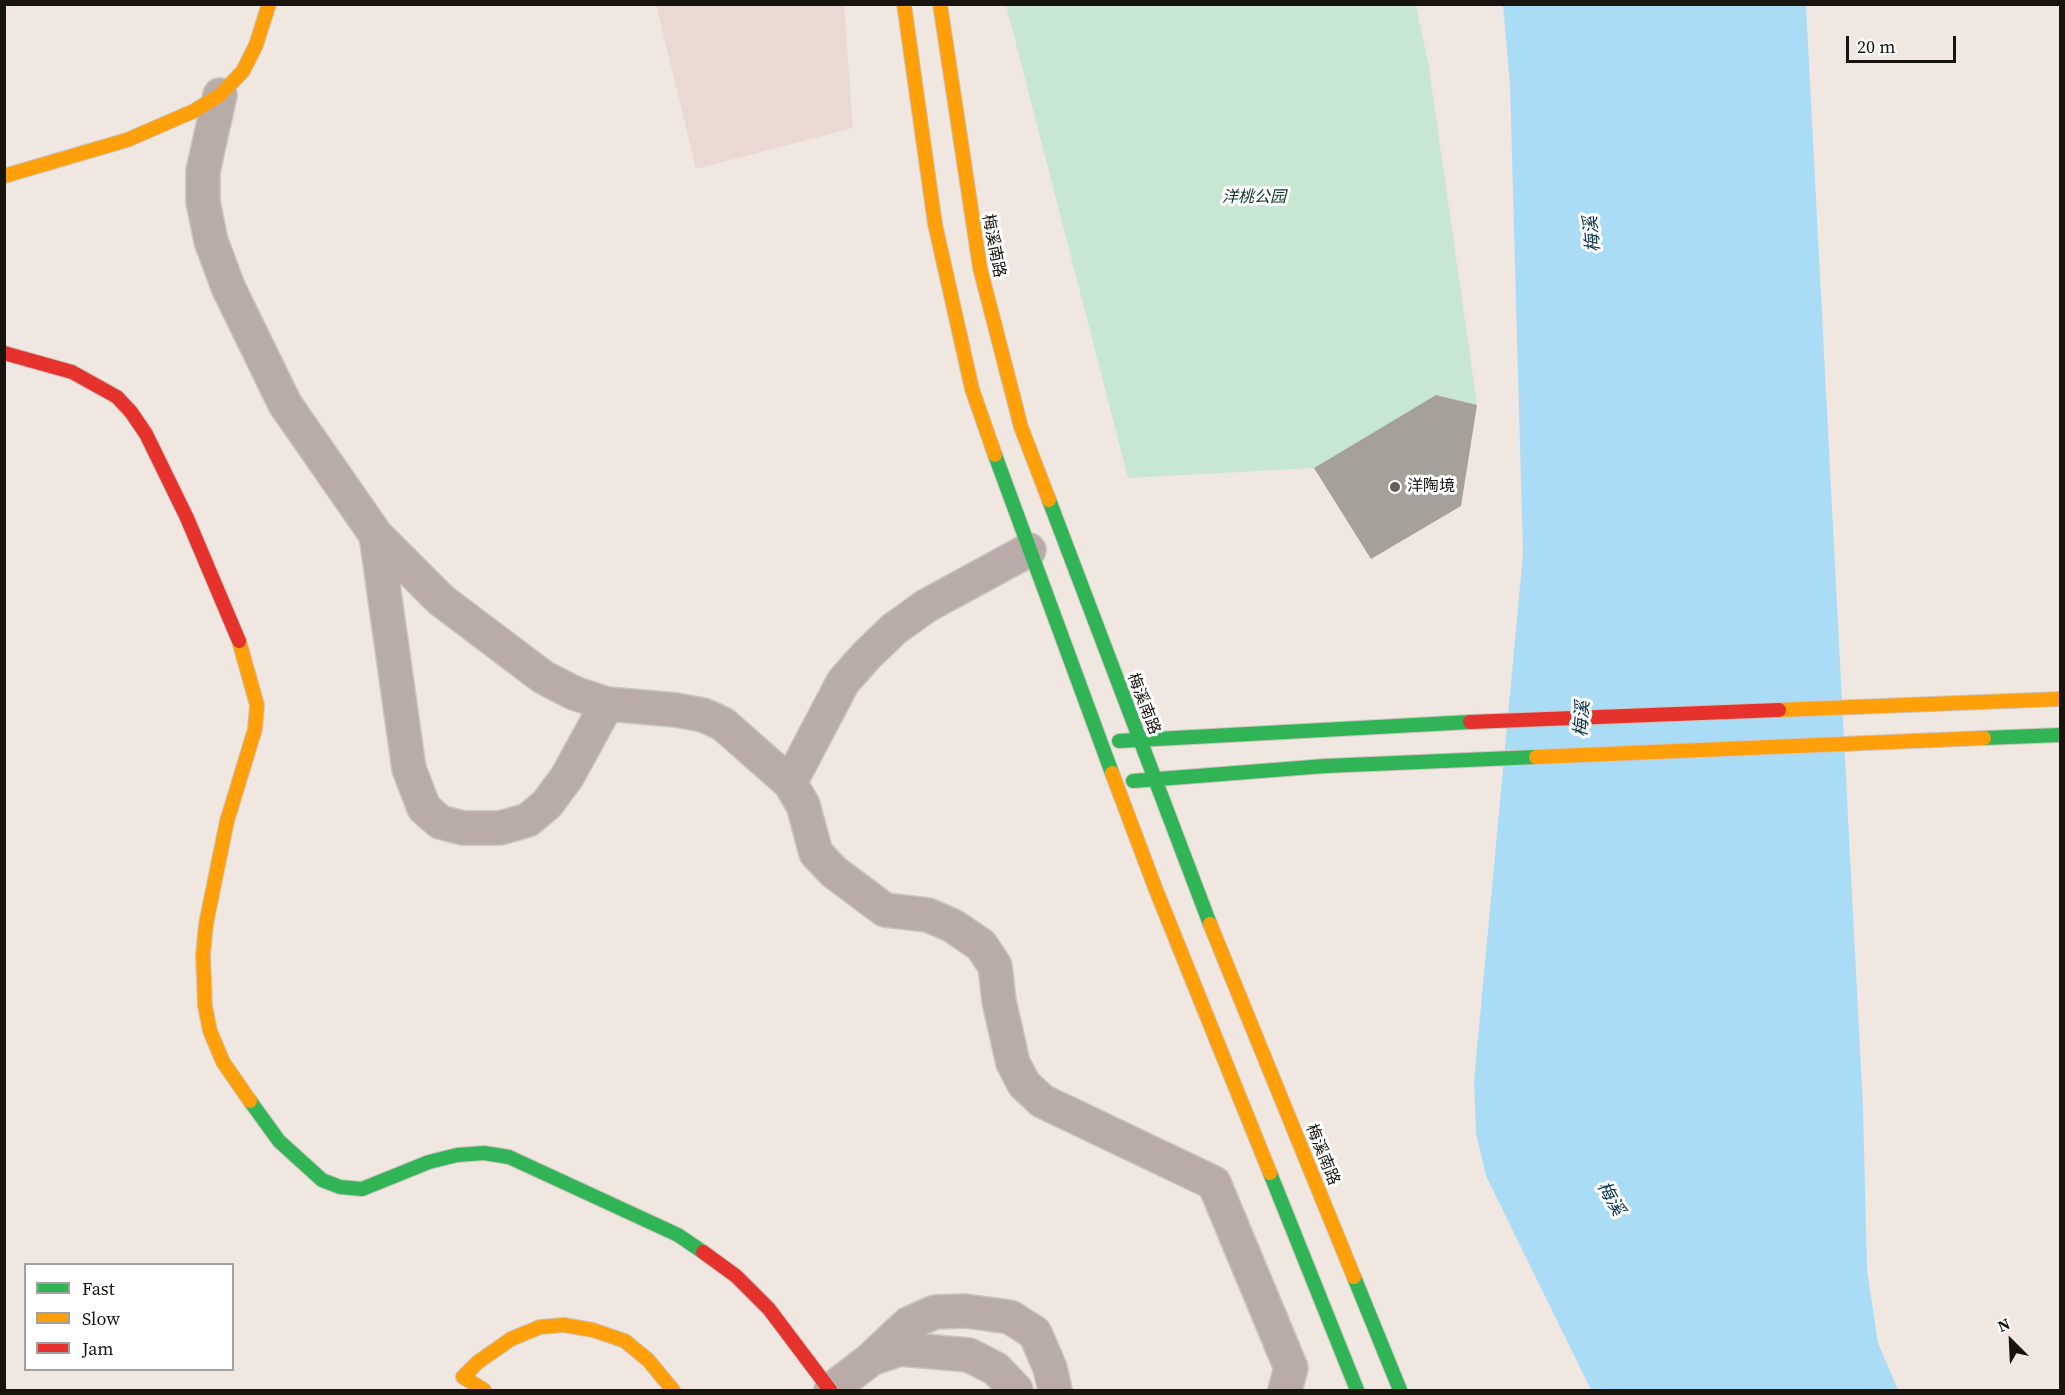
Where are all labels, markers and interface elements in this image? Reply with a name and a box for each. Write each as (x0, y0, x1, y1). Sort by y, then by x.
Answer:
scale bar (1849, 24, 1958, 62)
text: 20 m (1857, 34, 1895, 59)
park label: 洋桃公园 (1222, 188, 1286, 208)
street label: 梅溪南路 (977, 213, 1009, 279)
water label: 梅溪 (1581, 215, 1605, 253)
place label: 洋陶境 (1407, 477, 1455, 497)
marker: 洋陶境 (1388, 480, 1402, 494)
street label: 梅溪南路 (1123, 671, 1163, 737)
water label: 梅溪 (1571, 700, 1595, 738)
street label: 梅溪南路 (1301, 1122, 1343, 1188)
water label: 梅溪 (1592, 1178, 1628, 1220)
legend (24, 1263, 234, 1371)
text: Fast (82, 1276, 115, 1301)
text: Slow (82, 1306, 120, 1331)
north arrow (1981, 1311, 2041, 1371)
text: N (1994, 1312, 2013, 1337)
text: Jam (82, 1336, 114, 1361)

